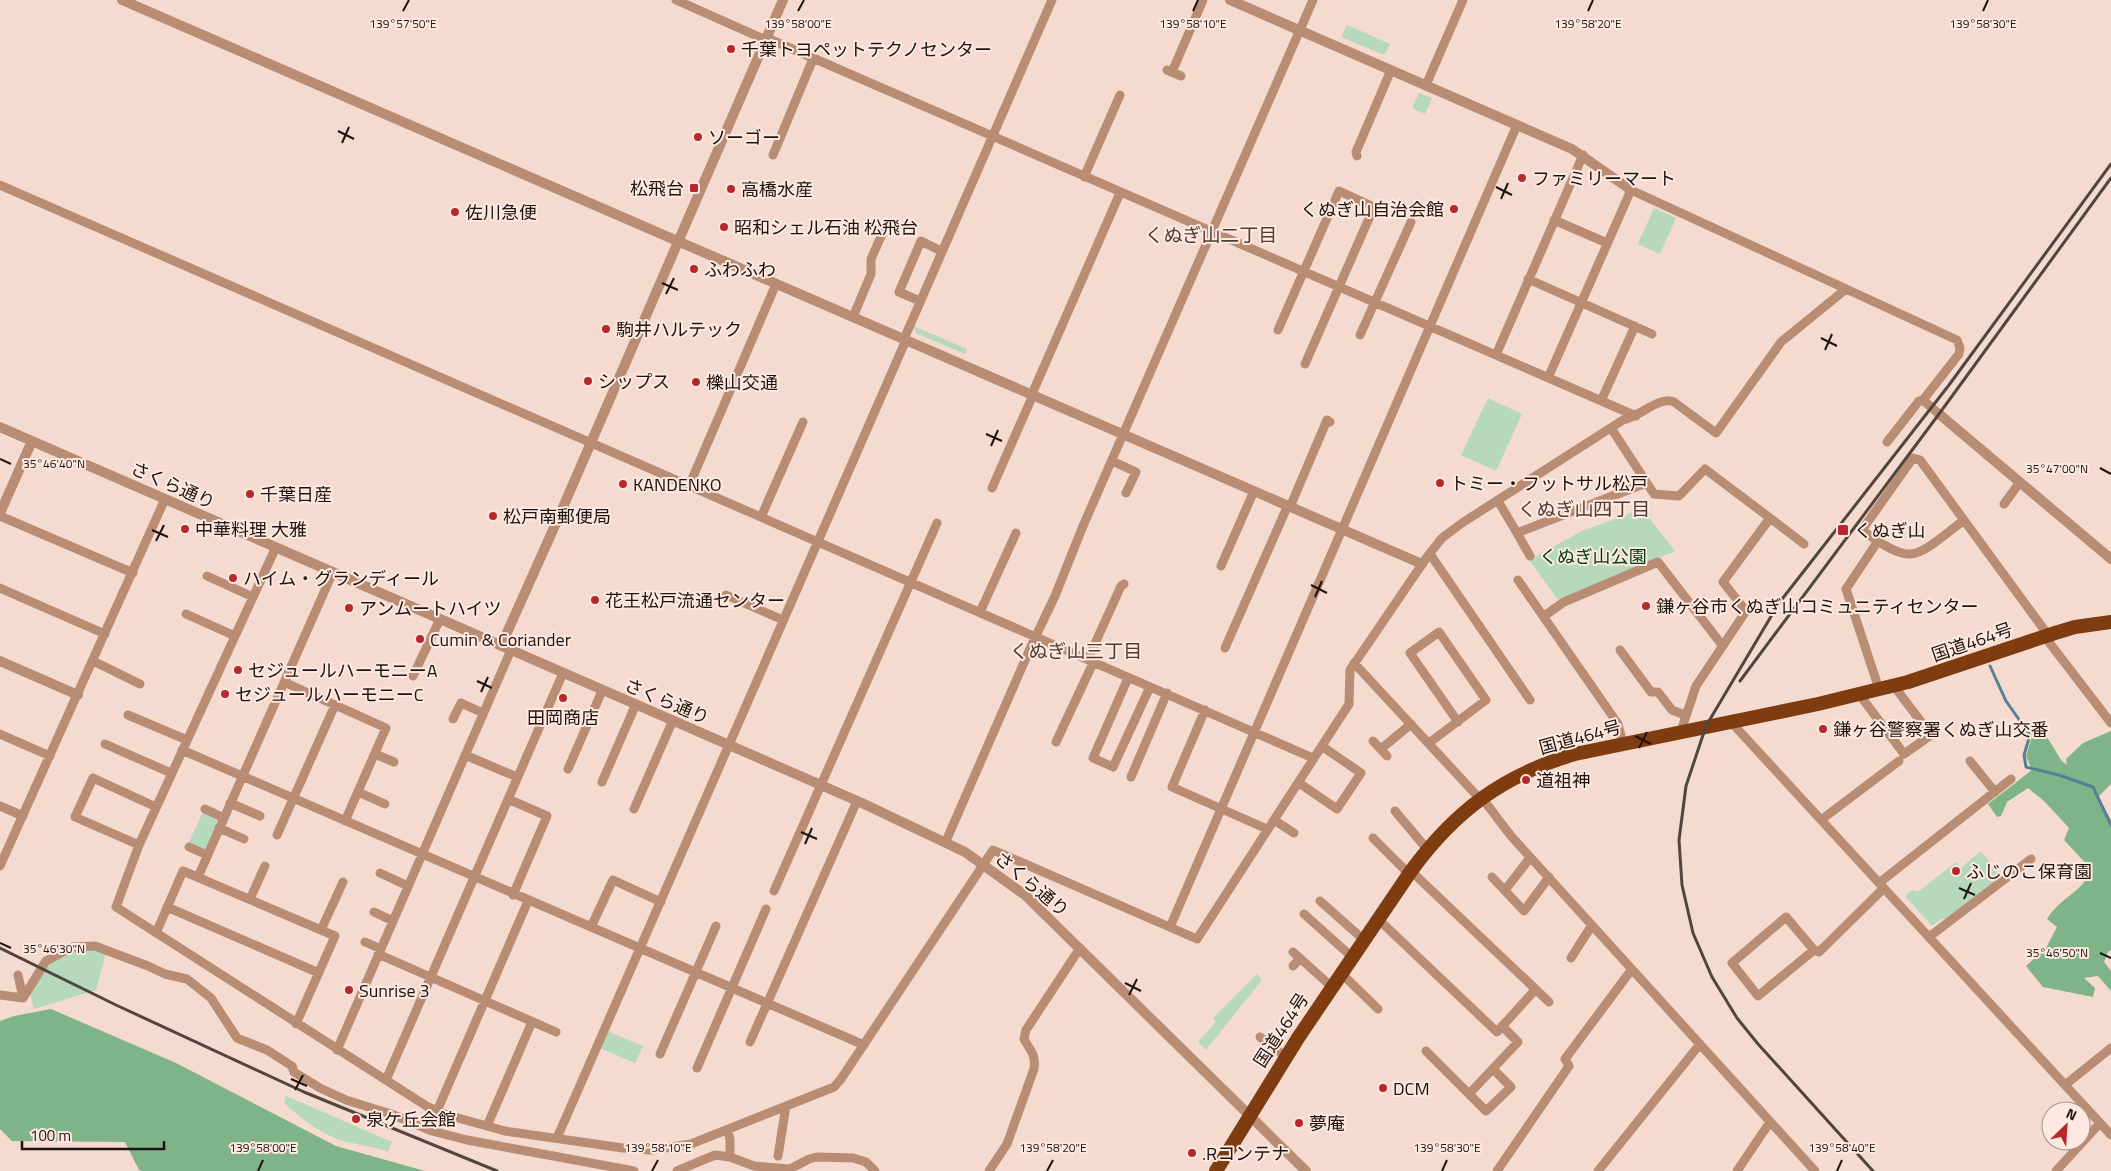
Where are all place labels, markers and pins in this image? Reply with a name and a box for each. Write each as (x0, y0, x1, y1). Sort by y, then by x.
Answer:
place label: 千葉トヨペットテクノセンター (741, 36, 992, 63)
marker: 千葉トヨペットテクノセンター (725, 43, 737, 55)
place label: ソーゴー (708, 124, 780, 151)
marker: ソーゴー (692, 131, 704, 143)
place label: ファミリーマート (1532, 165, 1676, 192)
marker: ファミリーマート (1516, 172, 1528, 184)
place label: 松飛台 (630, 175, 684, 202)
place label: 高橋水産 (741, 176, 813, 203)
marker: 松飛台 (688, 182, 700, 194)
marker: 高橋水産 (725, 183, 737, 195)
place label: くぬぎ山自治会館 (1300, 196, 1444, 223)
place label: 佐川急便 (465, 199, 537, 226)
marker: くぬぎ山自治会館 (1448, 203, 1460, 215)
marker: 佐川急便 (449, 206, 461, 218)
place label: 昭和シェル石油 松飛台 (734, 214, 918, 241)
marker: 昭和シェル石油 松飛台 (718, 221, 730, 233)
place label: ふわふわ (704, 256, 776, 283)
marker: ふわふわ (688, 263, 700, 275)
place label: 駒井ハルテック (616, 316, 742, 343)
marker: 駒井ハルテック (600, 323, 612, 335)
place label: シップス (598, 368, 670, 395)
place label: 櫟山交通 (706, 369, 778, 396)
marker: シップス (582, 375, 594, 387)
marker: 櫟山交通 (690, 376, 702, 388)
place label: トミー・フットサル松戸 (1450, 470, 1648, 497)
place label: KANDENKO (633, 471, 722, 498)
marker: トミー・フットサル松戸 (1434, 477, 1446, 489)
marker: KANDENKO (617, 478, 629, 490)
place label: 千葉日産 (260, 481, 332, 508)
marker: 千葉日産 (244, 488, 256, 500)
place label: 松戸南郵便局 (503, 503, 611, 530)
marker: 松戸南郵便局 (487, 510, 499, 522)
place label: 中華料理 大雅 (195, 516, 307, 543)
place label: くぬぎ山 (1854, 517, 1926, 544)
marker: 中華料理 大雅 (179, 523, 191, 535)
marker: くぬぎ山 (1836, 523, 1850, 537)
place label: ハイム・グランディール (243, 565, 439, 592)
marker: ハイム・グランディール (227, 572, 239, 584)
place label: 花王松戸流通センター (605, 587, 785, 614)
place label: 鎌ヶ谷市くぬぎ山コミュニティセンター (1656, 593, 1979, 620)
marker: 花王松戸流通センター (589, 594, 601, 606)
place label: アンムートハイツ (359, 595, 502, 622)
marker: 鎌ヶ谷市くぬぎ山コミュニティセンター (1640, 600, 1652, 612)
marker: アンムートハイツ (343, 602, 355, 614)
place label: Cumin & Coriander (430, 626, 571, 653)
marker: Cumin & Coriander (414, 633, 426, 645)
place label: セジュールハーモニーA (248, 657, 438, 684)
marker: セジュールハーモニーA (232, 664, 244, 676)
place label: セジュールハーモニーC (235, 681, 424, 708)
marker: セジュールハーモニーC (219, 688, 231, 700)
marker: 田岡商店 (557, 692, 569, 704)
place label: 田岡商店 (527, 704, 599, 731)
place label: 鎌ヶ谷警察署くぬぎ山交番 (1833, 716, 2049, 743)
marker: 鎌ヶ谷警察署くぬぎ山交番 (1817, 723, 1829, 735)
place label: 道祖神 (1536, 767, 1590, 794)
marker: 道祖神 (1520, 774, 1532, 786)
place label: ふじのこ保育園 (1966, 858, 2092, 885)
marker: ふじのこ保育園 (1950, 865, 1962, 877)
place label: Sunrise 3 (359, 977, 430, 1004)
marker: Sunrise 3 (343, 984, 355, 996)
place label: DCM (1393, 1075, 1430, 1102)
marker: DCM (1377, 1082, 1389, 1094)
place label: 泉ケ丘会館 (366, 1106, 456, 1133)
place label: 夢庵 (1309, 1110, 1345, 1137)
marker: 泉ケ丘会館 (350, 1113, 362, 1125)
marker: 夢庵 (1293, 1117, 1305, 1129)
place label: .Rコンテナ (1202, 1140, 1289, 1167)
marker: .Rコンテナ (1186, 1147, 1198, 1159)

